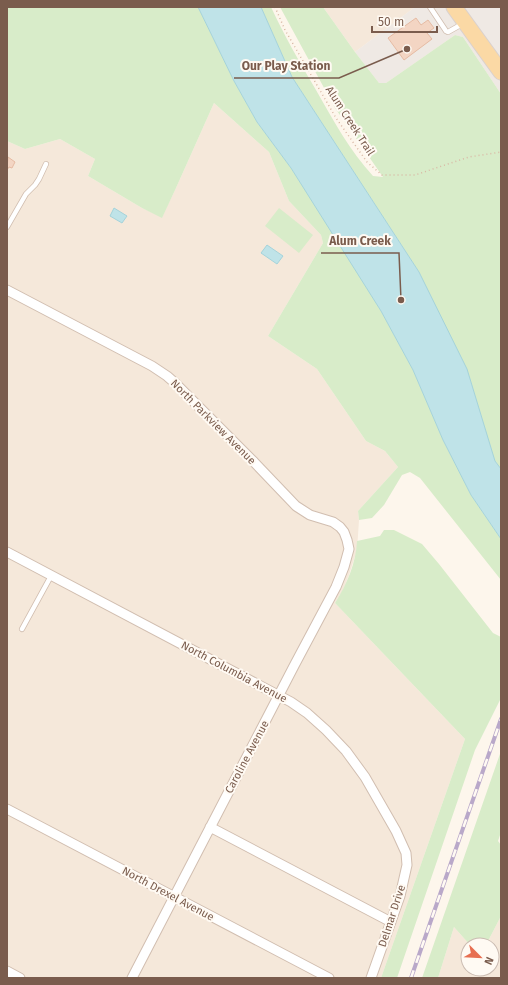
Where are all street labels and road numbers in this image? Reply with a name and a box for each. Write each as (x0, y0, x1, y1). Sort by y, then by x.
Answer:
street label: Alum Creek Trail (323, 84, 377, 158)
street label: North Parkview Avenue (168, 377, 258, 467)
street label: North Columbia Avenue (179, 639, 289, 705)
street label: Caroline Avenue (222, 718, 272, 796)
street label: North Drexel Avenue (120, 864, 216, 924)
street label: Delmar Drive (376, 883, 408, 949)

